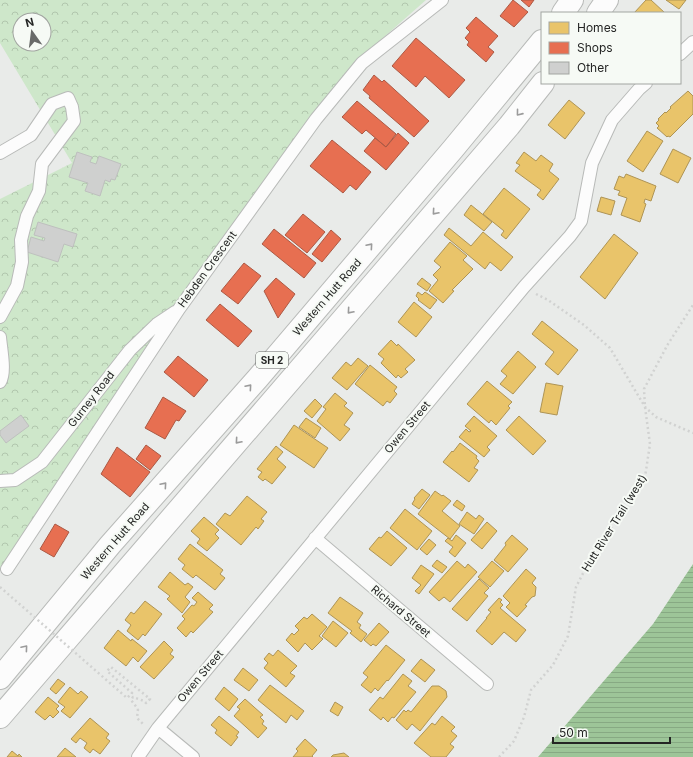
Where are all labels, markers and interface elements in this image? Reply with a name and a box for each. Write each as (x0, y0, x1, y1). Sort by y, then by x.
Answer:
north arrow (12, 12, 52, 52)
legend (541, 12, 681, 84)
text: N (24, 14, 35, 30)
text: Homes (577, 20, 617, 35)
text: Shops (577, 40, 613, 55)
text: Other (577, 60, 609, 75)
one-way arrow (516, 109, 523, 116)
one-way arrow (432, 208, 439, 215)
street label: Hebden Crescent (175, 228, 240, 310)
one-way arrow (366, 243, 373, 251)
street label: Western Hutt Road (290, 256, 364, 338)
one-way arrow (348, 306, 355, 314)
road number: SH 2 (256, 352, 288, 368)
street label: Gurney Road (65, 368, 117, 430)
one-way arrow (245, 384, 252, 392)
street label: Owen Street (381, 398, 433, 456)
one-way arrow (235, 437, 242, 444)
street label: Hutt River Trail (west) (578, 472, 650, 574)
one-way arrow (159, 482, 166, 490)
street label: Western Hutt Road (78, 500, 152, 582)
street label: Richard Street (368, 582, 434, 640)
one-way arrow (21, 646, 28, 653)
street label: Owen Street (174, 647, 226, 705)
scale bar (553, 719, 670, 745)
text: 50 m (559, 725, 588, 740)

